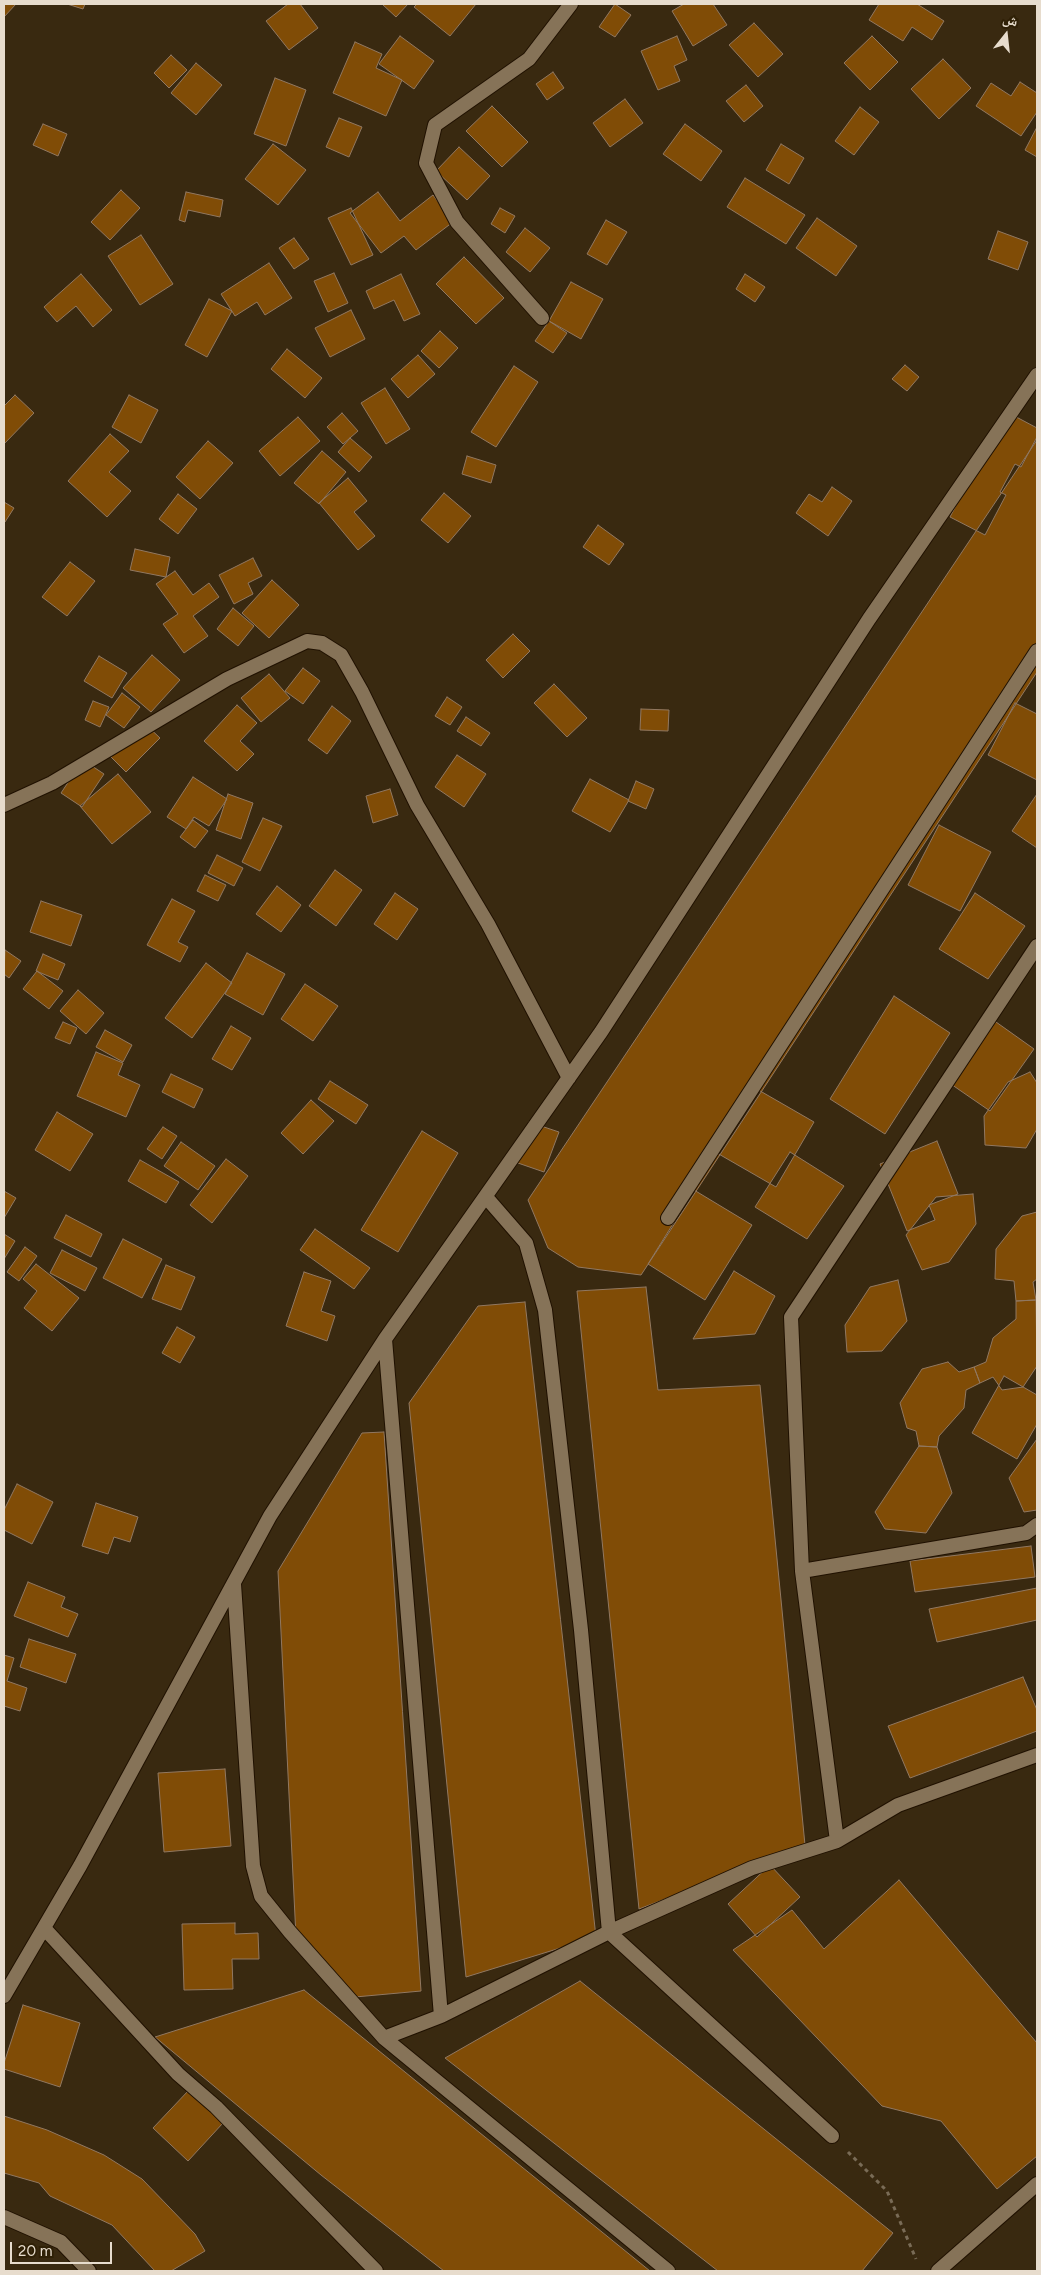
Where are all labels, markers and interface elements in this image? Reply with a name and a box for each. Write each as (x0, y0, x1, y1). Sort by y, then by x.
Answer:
north arrow (981, 10, 1031, 60)
text: ش (1001, 10, 1020, 30)
scale bar (12, 2232, 115, 2264)
text: 20 m (18, 2242, 52, 2260)

